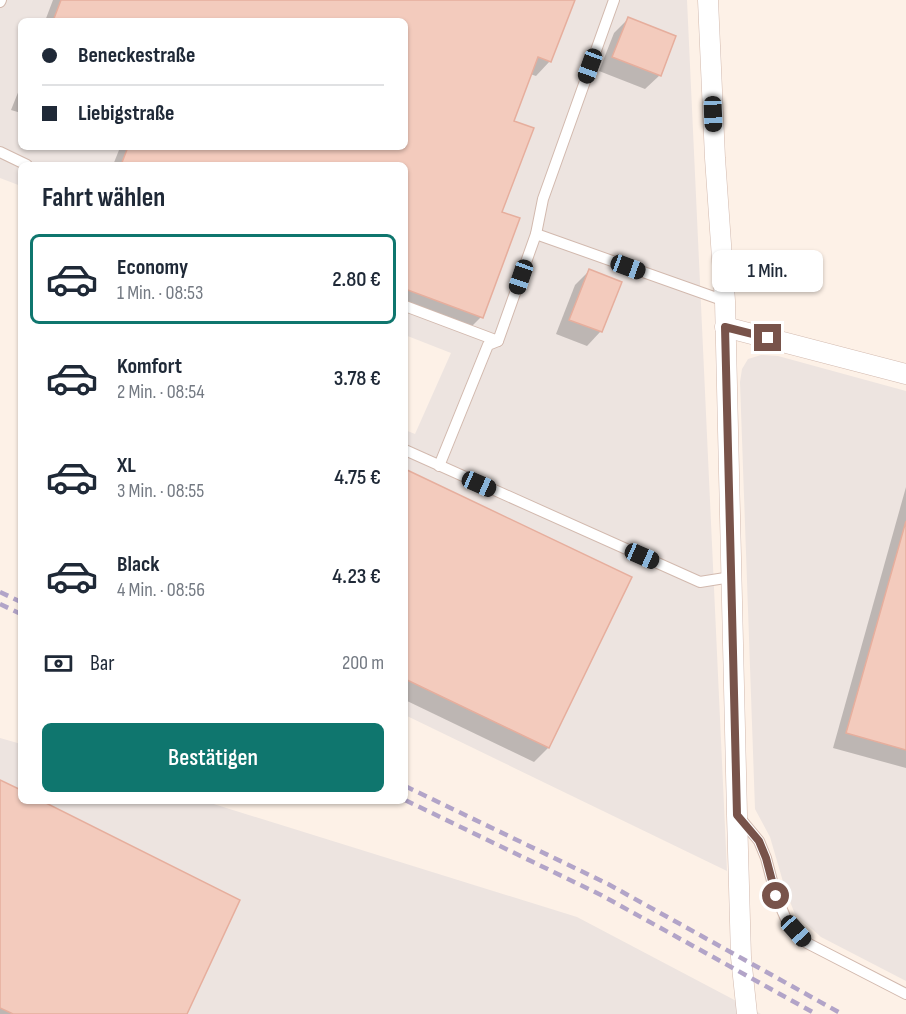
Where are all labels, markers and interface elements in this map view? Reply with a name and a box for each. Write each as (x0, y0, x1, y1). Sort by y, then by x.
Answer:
text: Beneckestraße (78, 42, 195, 69)
car (575, 46, 605, 86)
car (703, 96, 723, 132)
text: Liebigstraße (78, 100, 174, 127)
text: Fahrt wählen (42, 182, 165, 214)
callout: 1 Min. (712, 251, 824, 293)
icon: car (45, 252, 99, 306)
car (608, 252, 648, 282)
text: Economy (117, 254, 188, 281)
car (507, 257, 535, 297)
text: 1 Min. (748, 259, 787, 283)
text: 2.80 € (332, 266, 381, 293)
text: 1 Min. · 08:53 (117, 281, 203, 305)
route end (754, 324, 781, 351)
icon: car (45, 351, 99, 405)
text: Komfort (117, 353, 182, 380)
text: 3.78 € (334, 365, 381, 392)
text: 2 Min. · 08:54 (117, 380, 205, 404)
icon: car (45, 450, 99, 504)
text: XL (117, 452, 136, 479)
text: 4.75 € (334, 464, 381, 491)
car (459, 468, 499, 500)
text: 3 Min. · 08:55 (117, 479, 204, 503)
car (622, 540, 662, 572)
icon: car (45, 549, 99, 603)
text: Black (117, 551, 159, 578)
text: 4.23 € (332, 563, 381, 590)
text: 4 Min. · 08:56 (117, 578, 205, 602)
icon: cash (42, 647, 75, 680)
text: Bar (90, 650, 115, 677)
text: 200 m (342, 651, 384, 675)
button: Bestätigen (42, 723, 384, 792)
route start (762, 882, 789, 909)
car (777, 912, 815, 950)

